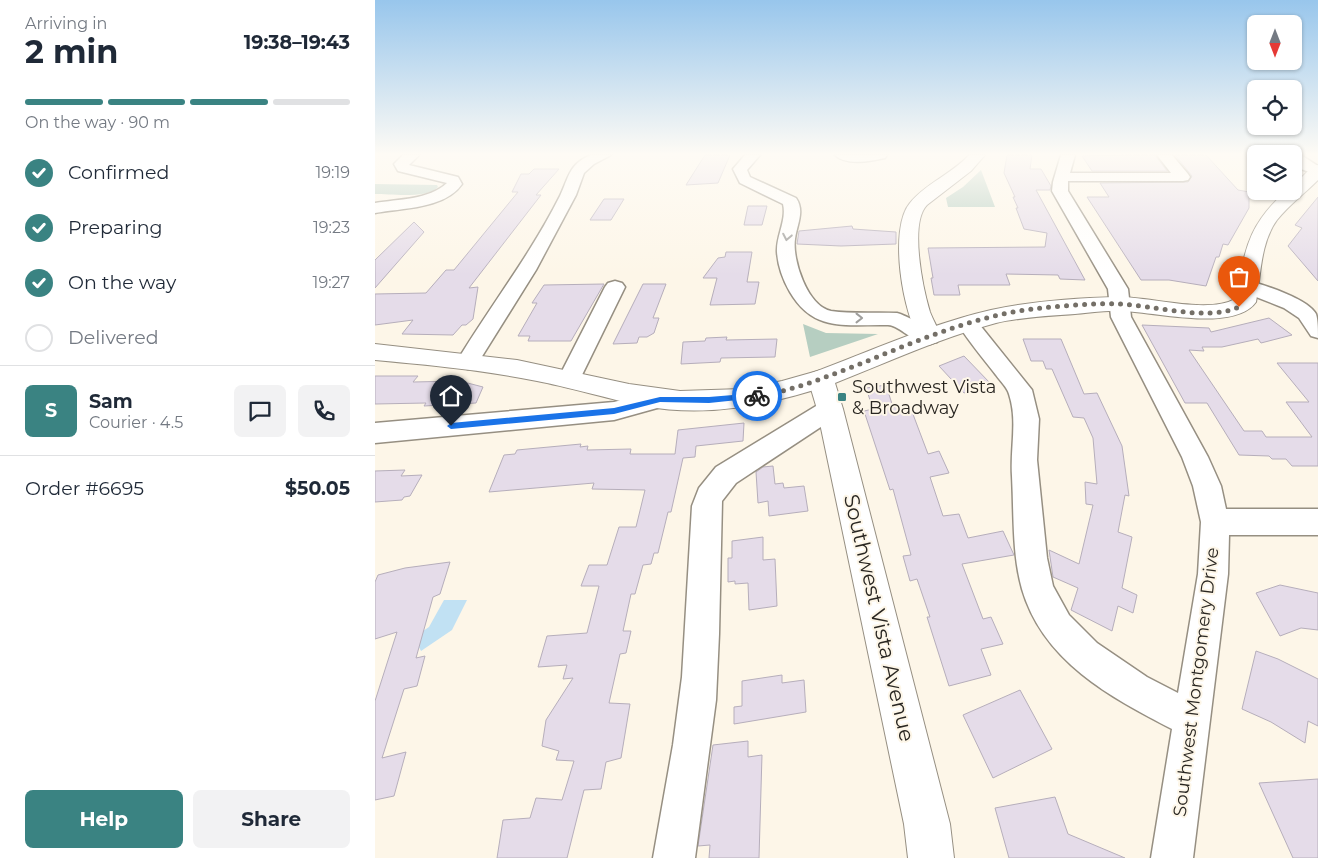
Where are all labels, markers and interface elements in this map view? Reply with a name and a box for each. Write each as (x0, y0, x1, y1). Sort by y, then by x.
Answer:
text: Arriving in (25, 14, 107, 33)
north arrow (1247, 15, 1303, 70)
map controls (1247, 15, 1302, 200)
text: 19:38–19:43 (244, 31, 350, 54)
text: 2 min (25, 32, 118, 71)
button: locate (1247, 80, 1302, 135)
text: On the way · 90 m (25, 113, 170, 132)
button: layers (1247, 145, 1302, 200)
icon: check (25, 159, 53, 187)
text: Confirmed (68, 161, 169, 184)
text: 19:19 (316, 163, 350, 182)
icon: check (25, 214, 53, 242)
text: Preparing (68, 216, 163, 239)
text: 19:23 (313, 218, 350, 237)
one-way arrow (783, 233, 793, 242)
pin (1218, 256, 1260, 307)
icon: bag (1225, 263, 1253, 291)
icon: check (25, 269, 53, 297)
text: On the way (68, 271, 176, 294)
text: 19:27 (313, 273, 350, 292)
one-way arrow (855, 313, 863, 323)
text: Delivered (68, 326, 159, 349)
courier (732, 371, 782, 421)
pin (430, 375, 472, 426)
place label: Southwest Vista & Broadway (852, 376, 996, 419)
icon: home (437, 382, 465, 410)
icon: bike (743, 382, 771, 410)
button: chat (234, 385, 286, 437)
button: phone (298, 385, 350, 437)
text: Sam (89, 390, 133, 413)
marker: Southwest Vista & Broadway (836, 391, 848, 403)
text: S (45, 399, 57, 422)
text: Courier · 4.5 (89, 413, 183, 432)
text: Order #6695 (25, 477, 144, 500)
text: $50.05 (285, 477, 350, 500)
street label: Southwest Vista Avenue (839, 492, 920, 744)
street label: Southwest Montgomery Drive (1169, 546, 1223, 818)
button: Help (25, 790, 183, 848)
button: Share (193, 790, 350, 848)

